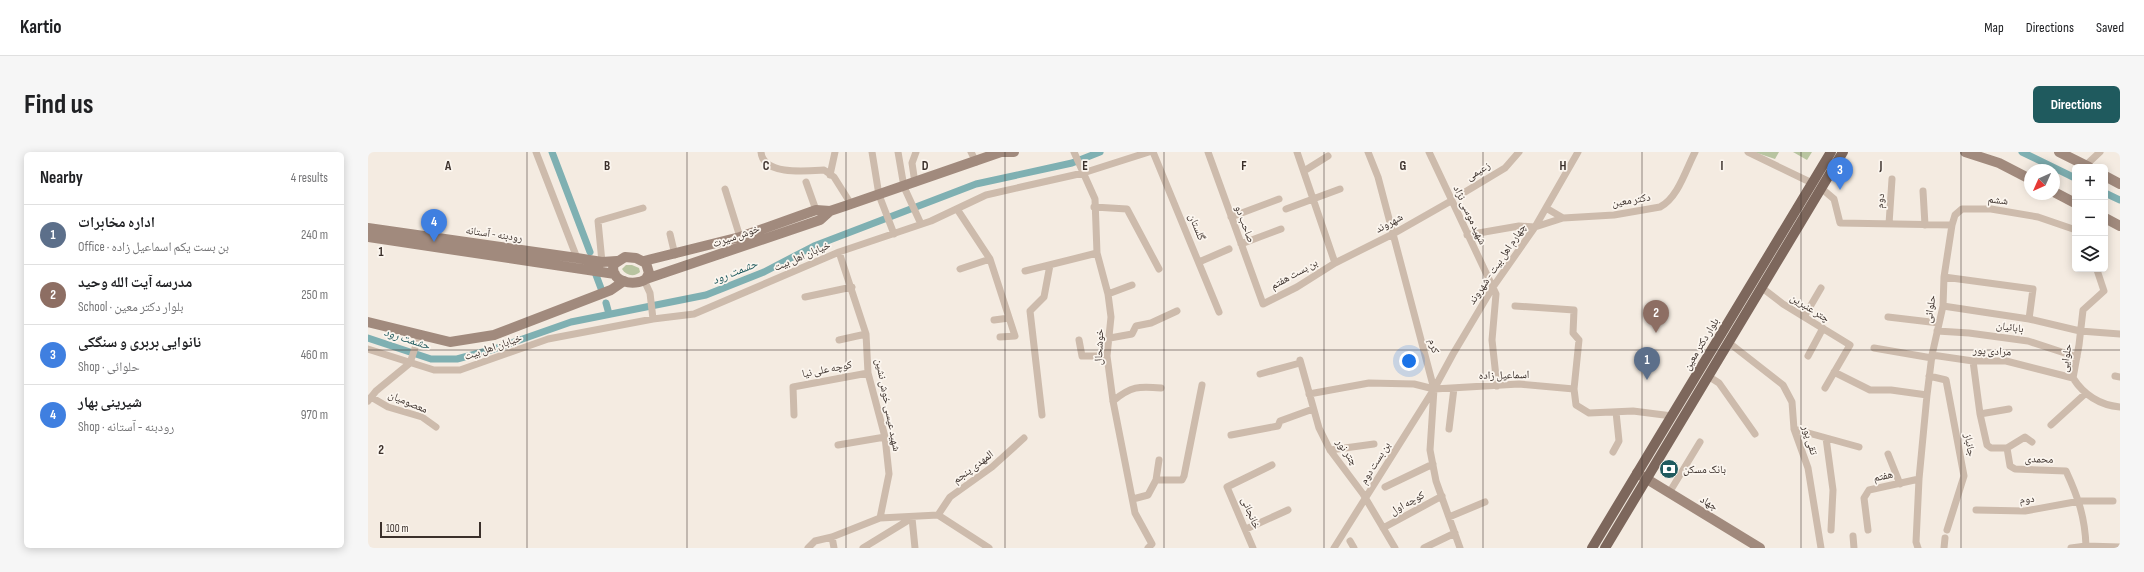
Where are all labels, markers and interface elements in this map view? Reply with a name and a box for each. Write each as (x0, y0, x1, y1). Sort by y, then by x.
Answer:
text: Kartio (20, 16, 62, 39)
text: Map (1984, 19, 2004, 36)
text: Directions (2026, 19, 2074, 36)
text: Saved (2096, 19, 2124, 36)
button: Directions (2033, 86, 2120, 123)
text: Find us (24, 88, 93, 121)
pin: 3 (1827, 157, 1853, 190)
text: A (444, 158, 452, 174)
text: B (604, 158, 610, 174)
text: C (763, 158, 770, 174)
text: D (922, 158, 929, 174)
text: E (1082, 158, 1088, 174)
text: F (1241, 158, 1247, 174)
text: G (1400, 158, 1407, 174)
text: H (1560, 158, 1567, 174)
text: I (1721, 158, 1724, 174)
text: J (1879, 158, 1883, 174)
street label: زعیمی (1464, 159, 1492, 183)
north arrow (2024, 164, 2060, 200)
map controls (2072, 164, 2108, 272)
button: + (2072, 164, 2108, 200)
text: Nearby (40, 168, 83, 188)
text: 4 results (291, 170, 328, 186)
street label: شهید موسی نژاد (1451, 183, 1489, 247)
street label: دکتر معین (1611, 190, 1652, 209)
street label: ششم (1987, 192, 2009, 209)
street label: دوم (1873, 193, 1887, 209)
button: − (2072, 200, 2108, 236)
street label: صاحب دو (1232, 204, 1258, 244)
pin: 4 (421, 209, 447, 242)
street label: شهروند (1373, 210, 1405, 236)
street label: گلستان (1186, 212, 1208, 243)
text: اداره مخابرات (78, 213, 155, 232)
street label: چهارم اهل بیت - شهروند (1465, 221, 1529, 307)
street label: خوش سیرت (711, 222, 761, 250)
street label: رودبنه - آستانه (465, 224, 523, 244)
text: 1 (50, 227, 56, 243)
text: 240 m (301, 227, 328, 243)
button: layers (2072, 236, 2108, 272)
street label: خیابان اهل بیت (772, 238, 832, 274)
text: Office · بن بست یکم اسماعیل زاده (78, 239, 229, 255)
text: 1 (378, 244, 384, 260)
water label: حشمت رود (710, 256, 760, 288)
street label: بن بست هفتم (1268, 256, 1320, 293)
text: مدرسه آیت الله وحید (78, 273, 192, 292)
text: 2 (50, 287, 56, 303)
text: 250 m (301, 287, 328, 303)
street label: چتر عنبرین (1788, 291, 1832, 325)
street label: حلوائی (1921, 294, 1939, 324)
text: School · بلوار دکتر معین (78, 299, 184, 315)
pin: 2 (1643, 300, 1669, 333)
street label: بلوار دکتر معین (1680, 315, 1722, 373)
street label: بابائیان (1995, 319, 2025, 335)
water label: حشمت رود (382, 325, 432, 354)
street label: خوشحال (1092, 329, 1106, 365)
street label: خیابان اهل بیت (462, 331, 524, 363)
text: نانوایی بربری و سنگکی (78, 333, 201, 352)
street label: کرم (1426, 337, 1442, 355)
street label: مرادی پور (1972, 343, 2011, 359)
street label: حلوایی (2058, 343, 2074, 373)
text: 3 (50, 347, 56, 363)
text: 460 m (301, 347, 328, 363)
pin: 1 (1634, 347, 1660, 380)
your location (1399, 351, 1419, 371)
street label: کوچه علی نیا (801, 358, 854, 380)
street label: شهید عیسی خوش نشین (873, 358, 903, 452)
text: Shop · حلوائی (78, 359, 140, 375)
street label: اسماعیل زاده (1478, 368, 1530, 382)
street label: معصومیان (386, 388, 430, 416)
text: شیرینی بهار (78, 393, 142, 412)
text: 4 (50, 407, 56, 423)
text: 970 m (301, 407, 328, 423)
text: Shop · رودبنه - آستانه (78, 419, 174, 435)
street label: تقی پور (1799, 423, 1821, 457)
street label: جانباز (1961, 432, 1978, 457)
street label: چتر نور (1333, 435, 1361, 468)
street label: بن بست دوم (1357, 439, 1393, 487)
text: 2 (378, 442, 384, 458)
street label: المهدی پنجم (950, 447, 997, 487)
street label: محمدی (2024, 452, 2054, 466)
bank icon: بانک مسکن (1658, 458, 1680, 480)
place label: بانک مسکن (1683, 463, 1726, 476)
street label: هفتم (1872, 467, 1895, 486)
street label: کوچه اول (1387, 488, 1427, 518)
street label: دوم (2019, 492, 2036, 506)
street label: جهاد (1698, 493, 1720, 513)
street label: خانجانی (1238, 495, 1264, 531)
scale bar (380, 520, 481, 539)
text: 100 m (386, 522, 408, 535)

